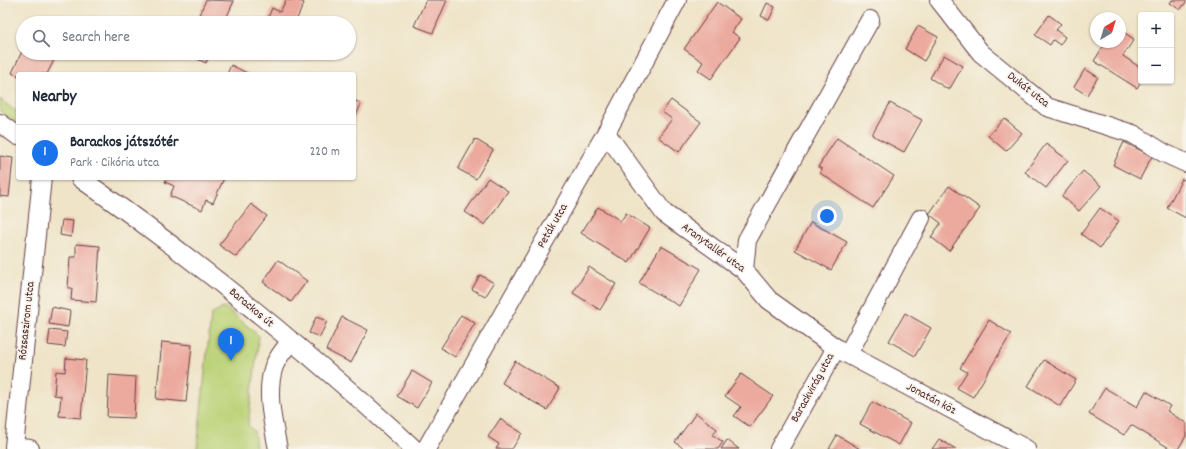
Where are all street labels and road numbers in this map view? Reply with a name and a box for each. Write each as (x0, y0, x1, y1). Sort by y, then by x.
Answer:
street label: Dukát utca (1003, 68, 1053, 112)
street label: Peták utca (533, 200, 573, 251)
street label: Aranytallér utca (678, 219, 749, 277)
street label: Rózsaszirom utca (14, 280, 40, 361)
street label: Barackos út (225, 284, 278, 332)
street label: Barackvirág utca (787, 350, 839, 426)
street label: Jonatán köz (903, 379, 959, 419)

